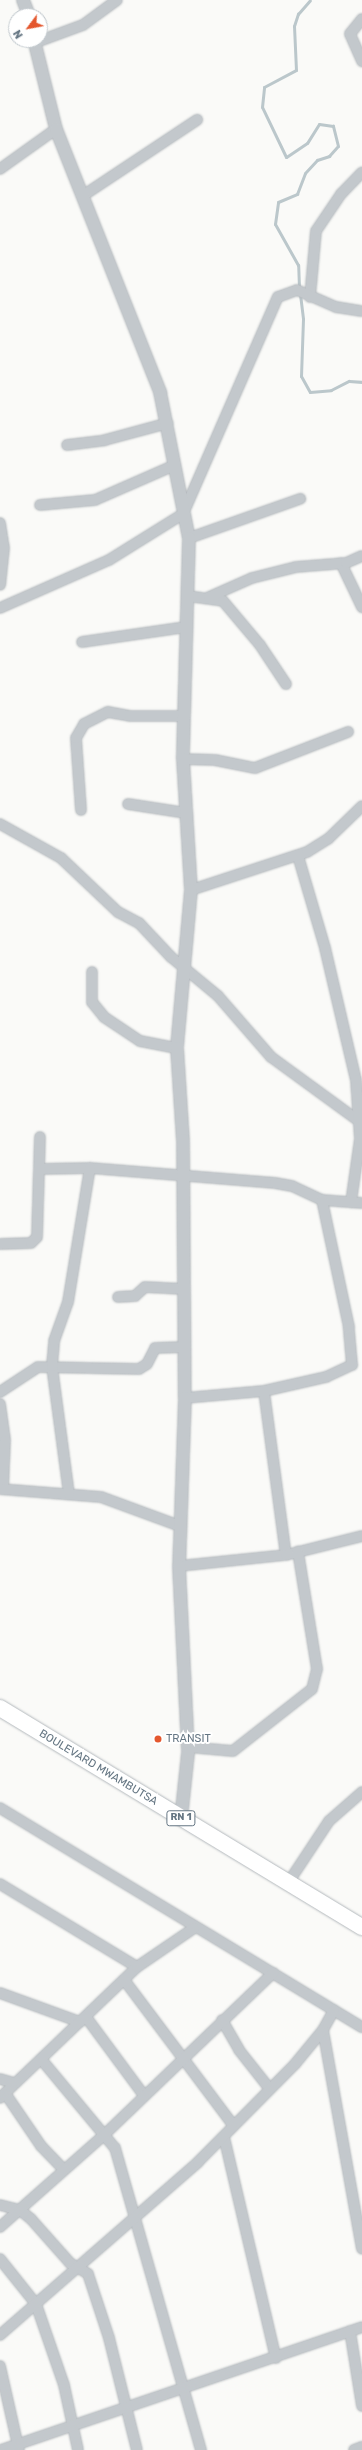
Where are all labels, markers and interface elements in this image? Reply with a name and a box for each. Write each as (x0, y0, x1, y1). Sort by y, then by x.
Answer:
north arrow (8, 8, 48, 48)
text: N (11, 27, 26, 41)
street label: BOULEVARD MWAMBUTSA (36, 1727, 160, 1809)
place label: TRANSIT (166, 1732, 211, 1746)
marker: TRANSIT (153, 1734, 163, 1744)
road number: RN 1 (166, 1810, 196, 1826)

